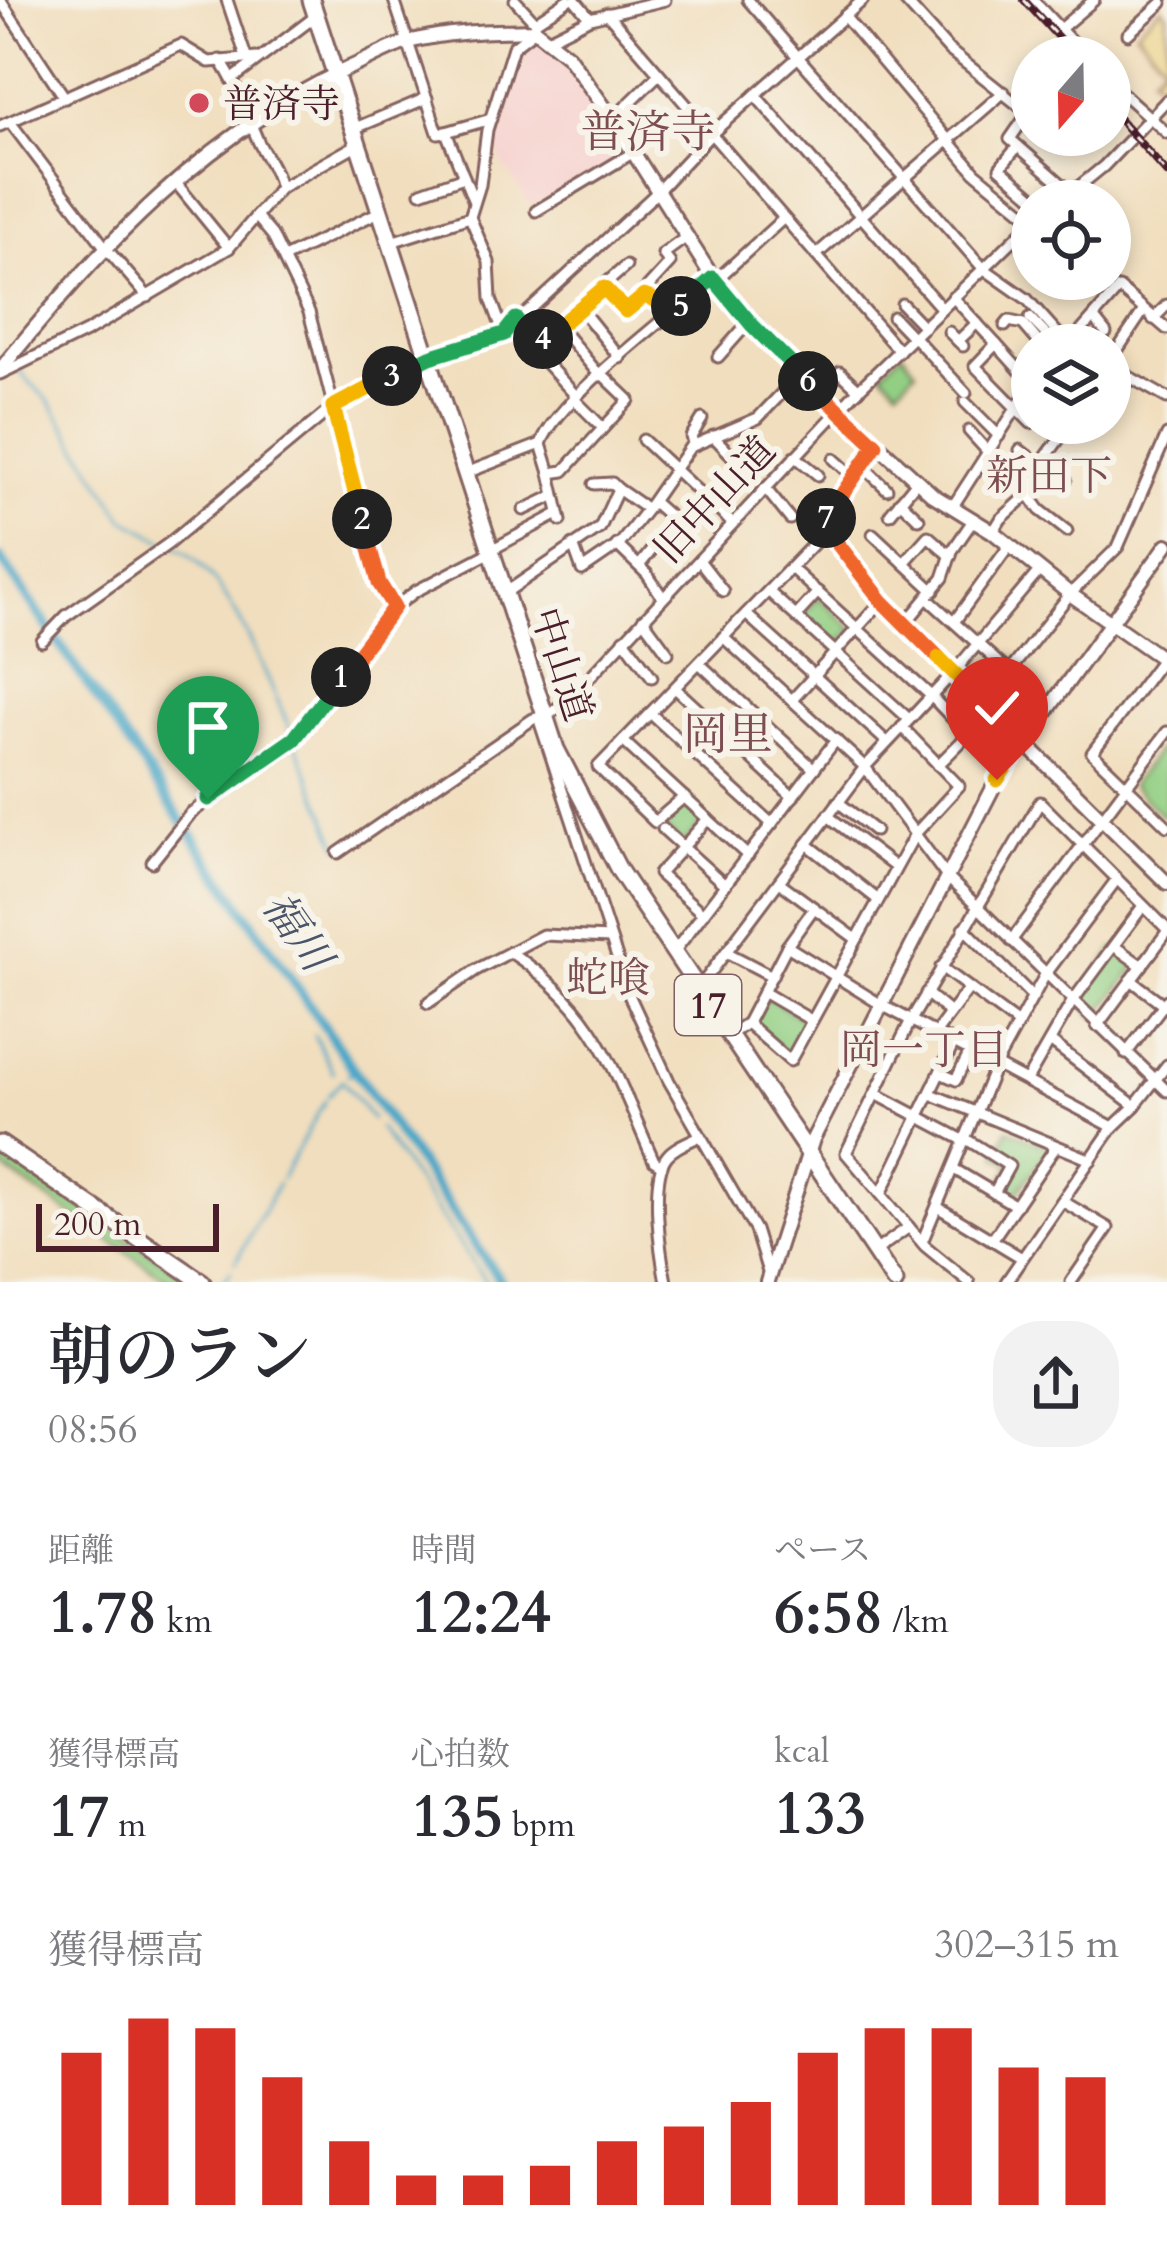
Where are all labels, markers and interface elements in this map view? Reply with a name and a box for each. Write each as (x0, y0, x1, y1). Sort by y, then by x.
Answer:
north arrow (1011, 36, 1131, 156)
map controls (1011, 36, 1131, 444)
place label: 普済寺 (223, 78, 340, 131)
marker: 普済寺 (186, 90, 212, 116)
district label: 普済寺 (580, 102, 716, 163)
button: locate (1011, 180, 1131, 300)
pin: 5 (651, 276, 711, 336)
text: 5 (673, 283, 689, 328)
pin: 4 (513, 309, 573, 369)
text: 4 (535, 316, 551, 361)
button: layers (1011, 324, 1131, 444)
pin: 3 (362, 346, 422, 406)
pin: 6 (778, 351, 838, 411)
text: 3 (384, 353, 400, 398)
text: 6 (800, 358, 816, 403)
street label: 旧中山道 (643, 425, 788, 575)
district label: 新田下 (986, 448, 1112, 505)
pin: 7 (796, 488, 856, 548)
pin: 2 (332, 489, 392, 549)
text: 7 (818, 495, 834, 540)
text: 2 (354, 496, 370, 541)
street label: 中山道 (518, 601, 605, 728)
pin: 1 (311, 647, 371, 707)
text: 1 (333, 654, 349, 699)
pin (946, 657, 1048, 780)
icon: check (964, 675, 1030, 741)
pin (157, 676, 259, 799)
icon: arrive (175, 694, 241, 760)
district label: 岡里 (683, 704, 773, 765)
water label: 福川 (249, 881, 346, 986)
district label: 蛇喰 (566, 950, 650, 1007)
road number: 17 (675, 975, 741, 1035)
district label: 岡一丁目 (840, 1022, 1008, 1079)
scale bar (36, 1198, 219, 1251)
text: 200 m (54, 1202, 141, 1247)
text: 朝のラン (48, 1313, 312, 1402)
button: share (993, 1321, 1119, 1447)
text: 08:56 (48, 1403, 138, 1456)
text: 距離 (48, 1528, 114, 1573)
text: 時間 (411, 1528, 477, 1573)
text: ペース (774, 1528, 871, 1573)
text: 1.78 (48, 1573, 158, 1654)
text: 12:24 (411, 1573, 551, 1654)
text: 6:58 (774, 1573, 884, 1654)
text: km (158, 1599, 212, 1644)
text: /km (884, 1599, 949, 1644)
text: kcal (774, 1729, 829, 1774)
text: 獲得標高 (48, 1732, 180, 1777)
text: 心拍数 (411, 1732, 510, 1777)
text: 133 (774, 1774, 866, 1855)
text: 17 (48, 1777, 109, 1858)
text: 135 (411, 1777, 503, 1858)
text: m (109, 1803, 146, 1848)
text: bpm (503, 1803, 575, 1848)
text: 302–315 m (934, 1918, 1119, 1971)
text: 獲得標高 (48, 1924, 204, 1977)

